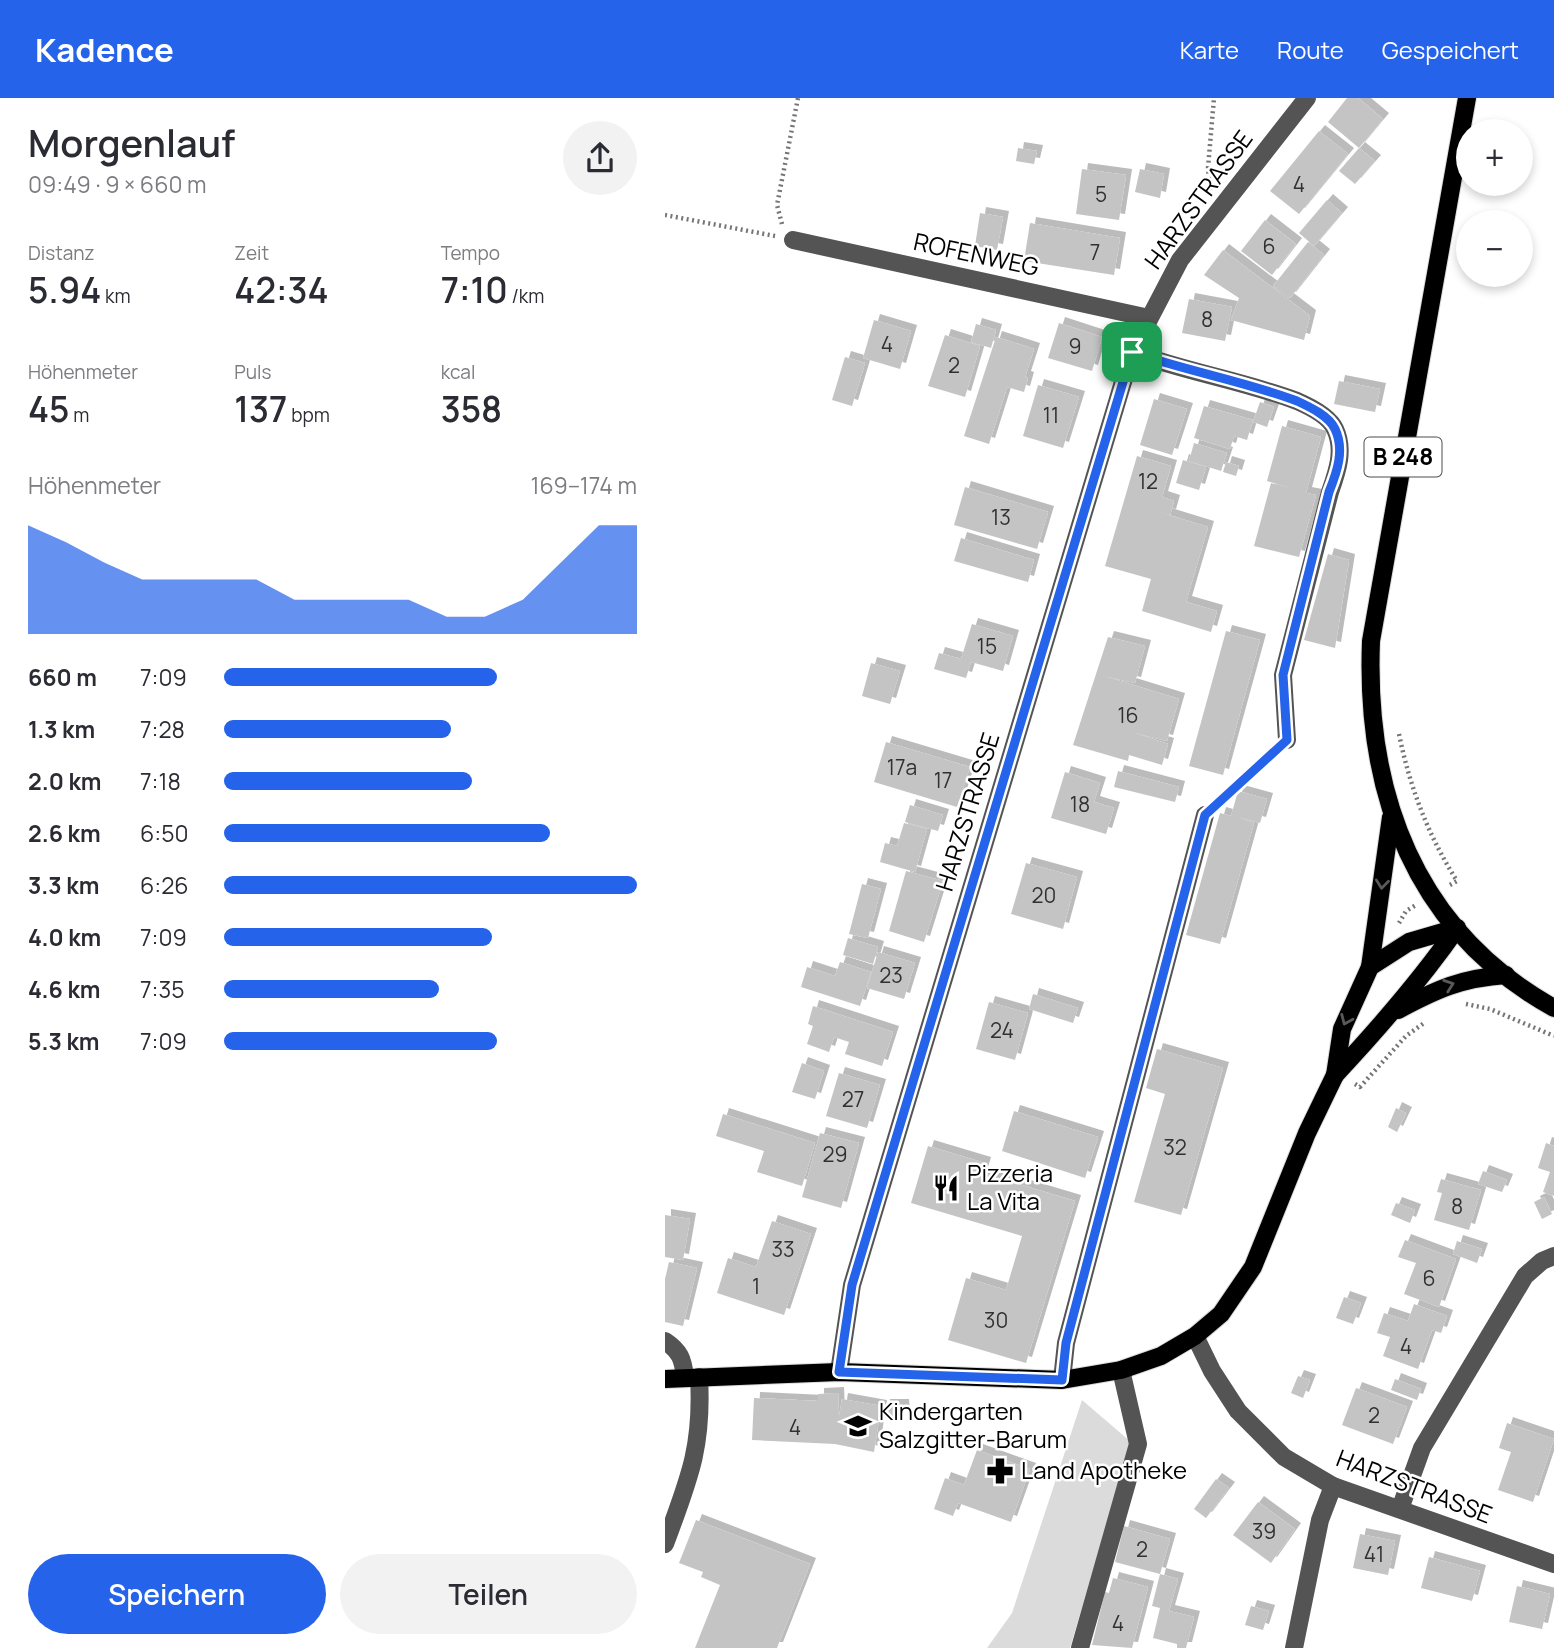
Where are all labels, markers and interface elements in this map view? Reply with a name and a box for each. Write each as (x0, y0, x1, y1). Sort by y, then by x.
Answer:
text: Kadence (35, 27, 174, 72)
text: Karte (1180, 33, 1239, 66)
text: Route (1277, 33, 1344, 66)
text: Gespeichert (1382, 33, 1519, 66)
text: Morgenlauf (28, 116, 235, 168)
map controls (1456, 119, 1533, 287)
button: + (1456, 119, 1533, 196)
button: share (563, 121, 637, 195)
street label: HARZSTRASSE (1136, 123, 1259, 275)
text: 09:49 · 9 × 660 m (28, 168, 207, 200)
house number: 4 (1293, 170, 1305, 198)
house number: 5 (1095, 180, 1107, 208)
button: − (1456, 210, 1533, 287)
street label: ROFENWEG (911, 224, 1042, 283)
house number: 6 (1262, 232, 1276, 260)
house number: 7 (1090, 238, 1100, 266)
text: Distanz (28, 240, 95, 266)
text: Zeit (234, 240, 269, 266)
text: Tempo (441, 240, 500, 266)
text: 5.94 (28, 266, 101, 314)
text: 42:34 (234, 266, 329, 314)
text: 7:10 (441, 266, 508, 314)
text: km (101, 283, 131, 309)
text: /km (508, 283, 544, 309)
house number: 8 (1201, 305, 1213, 333)
pin (1102, 322, 1162, 382)
house number: 4 (881, 330, 893, 358)
house number: 9 (1068, 332, 1082, 360)
icon: arrive (1113, 333, 1151, 371)
house number: 2 (948, 351, 960, 379)
text: Höhenmeter (28, 359, 138, 385)
text: Puls (234, 359, 272, 385)
text: kcal (441, 359, 475, 385)
text: 45 (28, 385, 70, 433)
text: 137 (234, 385, 287, 433)
text: 358 (441, 385, 502, 433)
house number: 11 (1043, 401, 1059, 429)
text: m (70, 402, 89, 428)
text: bpm (287, 402, 330, 428)
road number: B 248 (1365, 438, 1441, 476)
house number: 12 (1138, 467, 1158, 495)
text: Höhenmeter (28, 469, 161, 501)
text: 169–174 m (530, 469, 637, 501)
house number: 13 (991, 503, 1011, 531)
house number: 15 (977, 632, 997, 660)
text: 660 m (28, 661, 97, 693)
text: 7:09 (140, 661, 187, 693)
house number: 16 (1117, 701, 1139, 729)
text: 1.3 km (28, 713, 95, 745)
text: 7:28 (140, 713, 185, 745)
street label: HARZSTRASSE (927, 728, 1006, 895)
house number: 17a (887, 753, 917, 781)
text: 2.0 km (28, 765, 101, 797)
text: 7:18 (140, 765, 181, 797)
house number: 17 (934, 766, 952, 794)
house number: 18 (1070, 790, 1090, 818)
text: 2.6 km (28, 817, 101, 849)
text: 6:50 (140, 817, 188, 849)
text: 3.3 km (28, 869, 99, 901)
text: 6:26 (140, 869, 189, 901)
one-way arrow (1374, 879, 1389, 890)
house number: 20 (1032, 881, 1056, 909)
text: 4.0 km (28, 921, 101, 953)
text: 7:09 (140, 921, 187, 953)
house number: 23 (879, 961, 903, 989)
text: 4.6 km (28, 973, 100, 1005)
text: 7:35 (140, 973, 184, 1005)
one-way arrow (1442, 979, 1454, 993)
one-way arrow (1340, 1012, 1354, 1025)
house number: 24 (990, 1016, 1014, 1044)
text: 5.3 km (28, 1025, 99, 1057)
text: 7:09 (140, 1025, 187, 1057)
house number: 27 (842, 1085, 864, 1113)
house number: 32 (1163, 1133, 1187, 1161)
house number: 29 (822, 1140, 848, 1168)
place label: Pizzeria La Vita (967, 1156, 1053, 1217)
restaurant icon: Pizzeria La Vita (931, 1173, 961, 1203)
house number: 8 (1451, 1192, 1463, 1220)
house number: 33 (771, 1235, 795, 1263)
house number: 6 (1422, 1264, 1436, 1292)
house number: 1 (752, 1272, 760, 1300)
house number: 30 (984, 1306, 1008, 1334)
house number: 4 (1400, 1332, 1412, 1360)
place label: Kindergarten Salzgitter-Barum (879, 1394, 1067, 1455)
house number: 2 (1368, 1401, 1380, 1429)
school or university icon: Kindergarten Salzgitter-Barum (843, 1411, 873, 1441)
house number: 4 (789, 1413, 801, 1441)
street label: HARZSTRASSE (1332, 1441, 1497, 1530)
place label: Land Apotheke (1021, 1453, 1187, 1486)
pharmacy icon: Land Apotheke (985, 1456, 1015, 1486)
house number: 39 (1252, 1517, 1276, 1545)
house number: 2 (1136, 1535, 1148, 1563)
house number: 41 (1364, 1540, 1384, 1568)
button: Speichern (28, 1554, 326, 1634)
button: Teilen (340, 1554, 637, 1634)
house number: 4 (1112, 1609, 1124, 1637)

